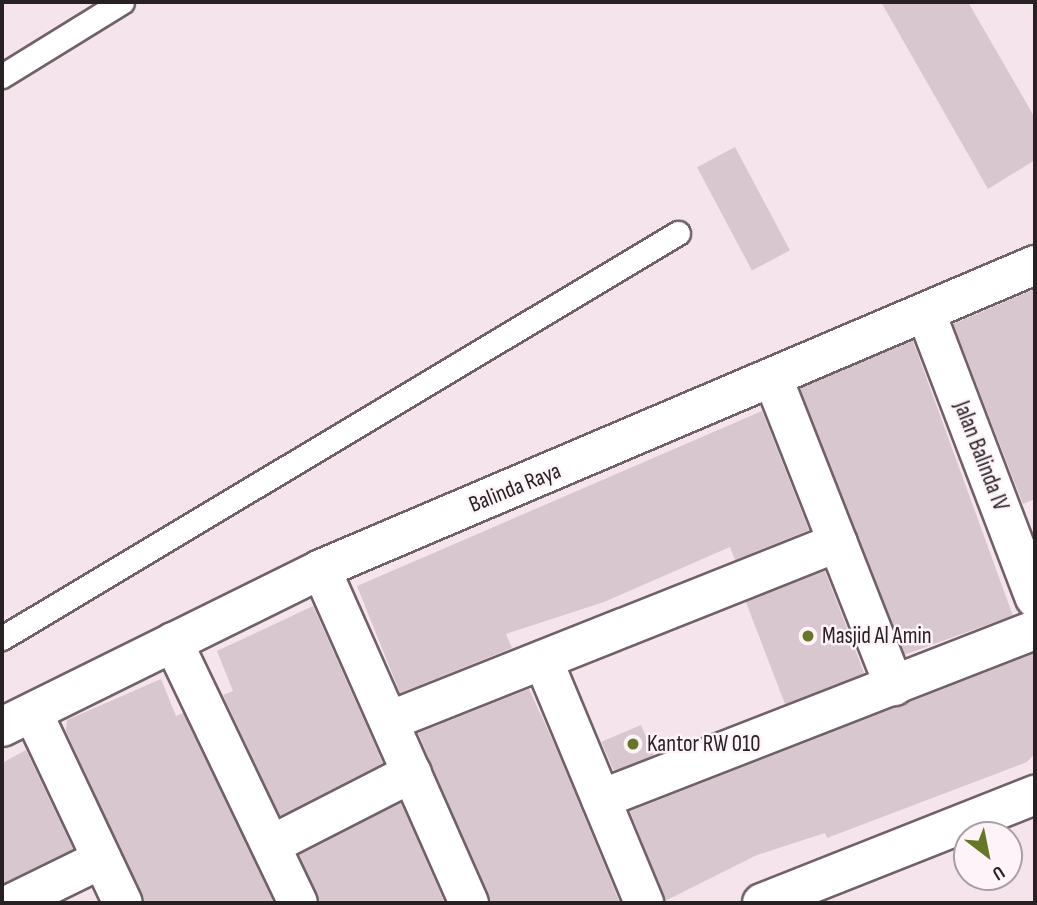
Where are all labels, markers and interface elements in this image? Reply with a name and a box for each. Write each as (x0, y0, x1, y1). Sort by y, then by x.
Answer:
street label: Jalan Balinda IV (947, 397, 1015, 515)
street label: Balinda Raya (465, 457, 565, 519)
place label: Masjid Al Amin (822, 622, 932, 650)
marker: Masjid Al Amin (800, 628, 816, 644)
place label: Kantor RW 010 (647, 730, 760, 758)
marker: Kantor RW 010 (625, 736, 641, 752)
north arrow (953, 821, 1023, 891)
text: U (988, 860, 1009, 885)

